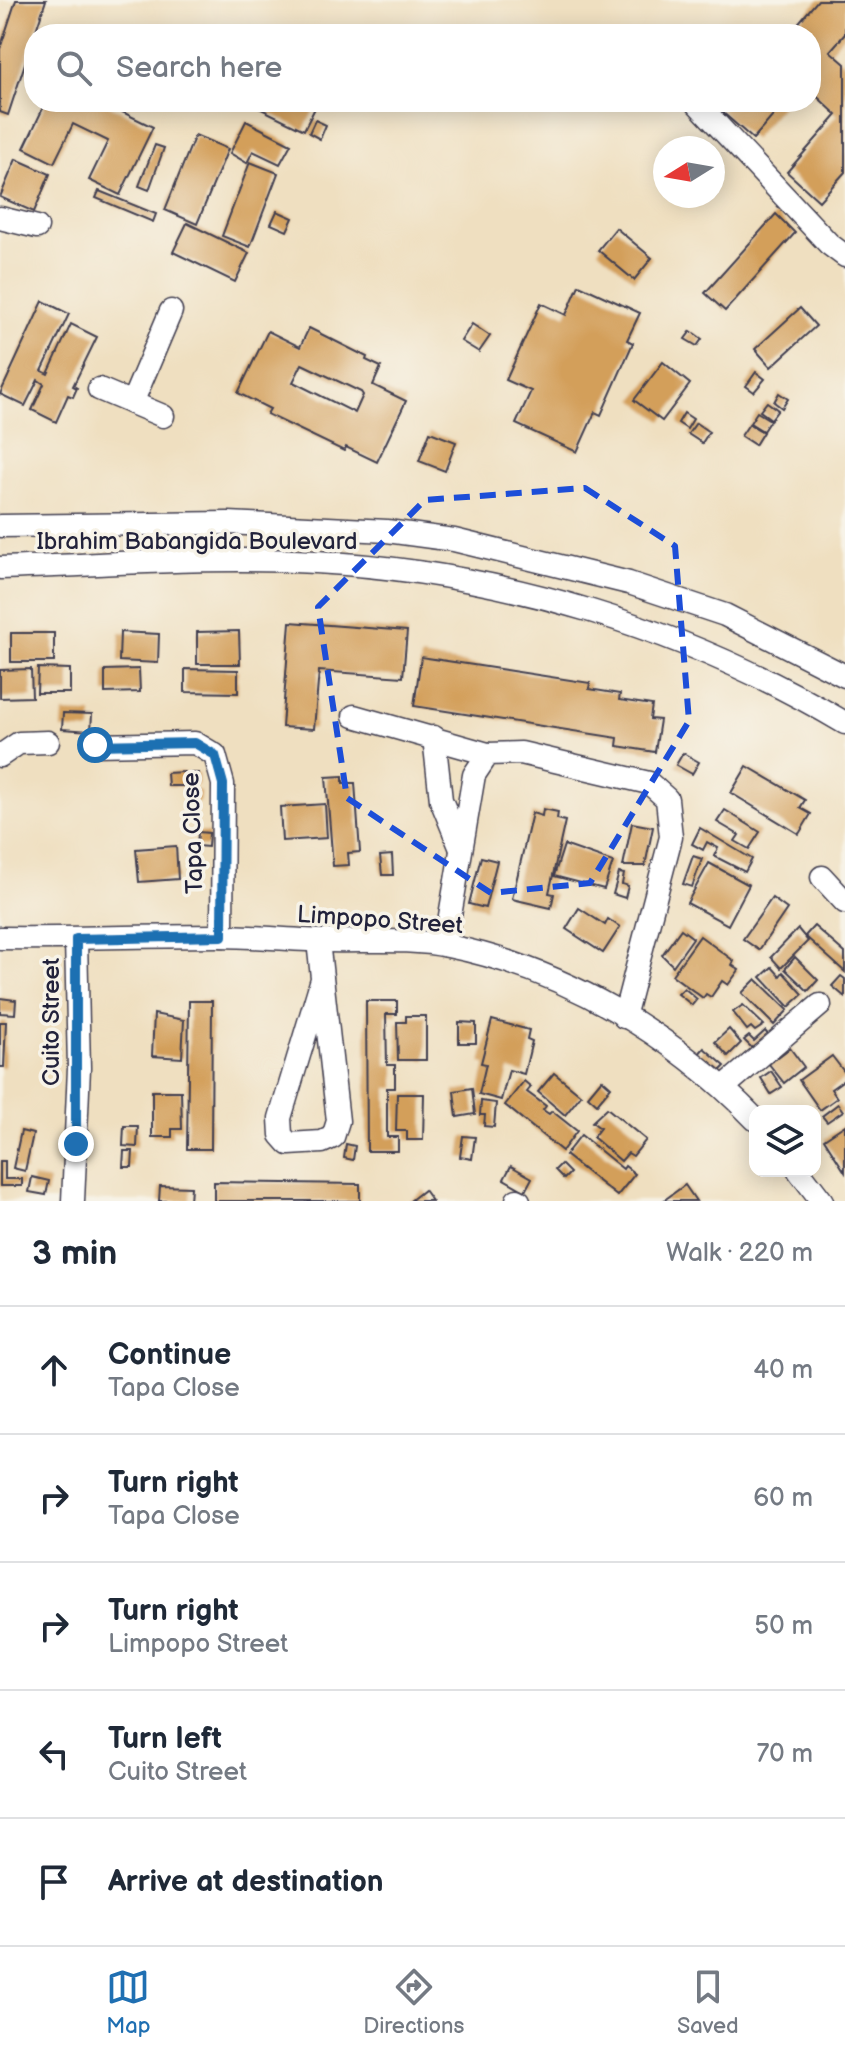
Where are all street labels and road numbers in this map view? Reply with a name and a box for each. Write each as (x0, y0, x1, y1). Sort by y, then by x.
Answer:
street label: Ibrahim Babangida Boulevard (36, 527, 358, 556)
street label: Tapa Close (176, 772, 210, 894)
street label: Limpopo Street (296, 900, 465, 940)
street label: Cuito Street (37, 957, 66, 1086)

